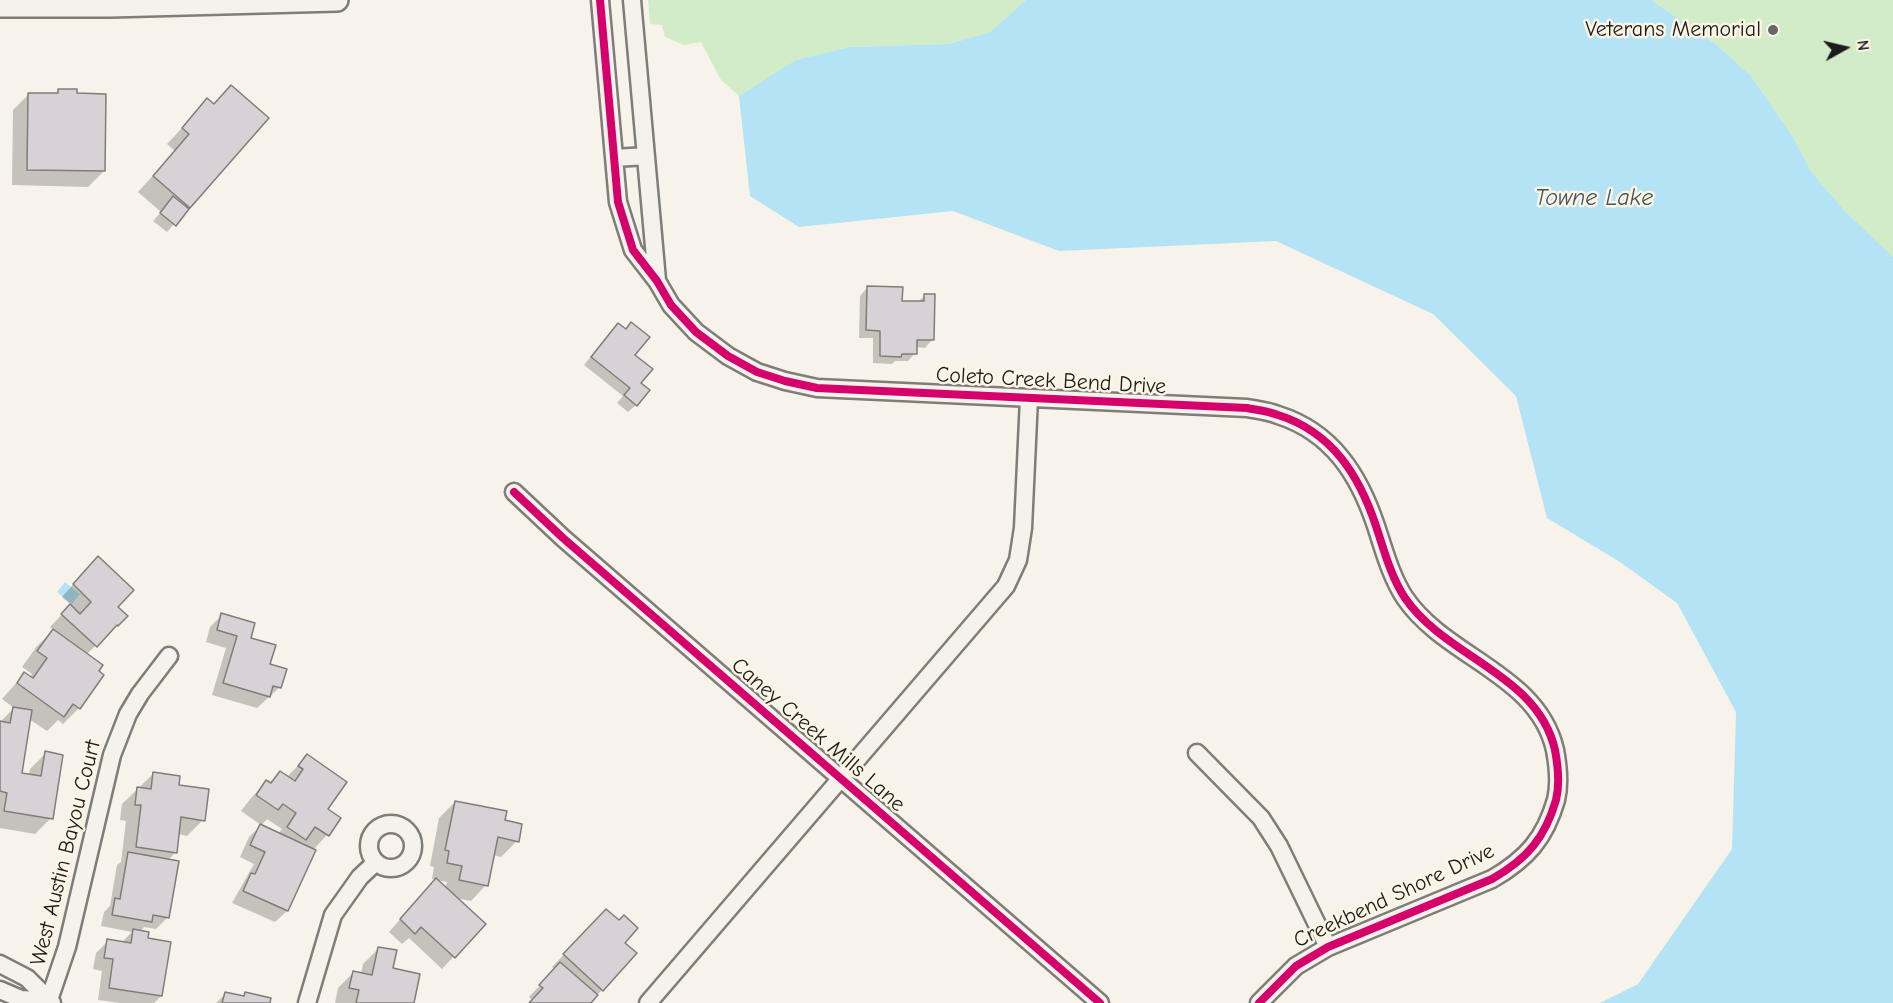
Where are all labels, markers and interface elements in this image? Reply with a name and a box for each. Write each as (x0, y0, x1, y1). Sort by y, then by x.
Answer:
place label: Veterans Memorial (1585, 17, 1761, 43)
north arrow (1815, 18, 1875, 78)
marker: Veterans Memorial (1766, 23, 1780, 37)
text: N (1853, 39, 1872, 52)
water label: Towne Lake (1535, 184, 1653, 212)
street label: Coleto Creek Bend Drive (935, 362, 1167, 400)
street label: Caney Creek Mills Lane (726, 652, 910, 818)
street label: West Austin Bayou Court (25, 737, 107, 969)
street label: Creekbend Shore Drive (1290, 838, 1498, 954)

